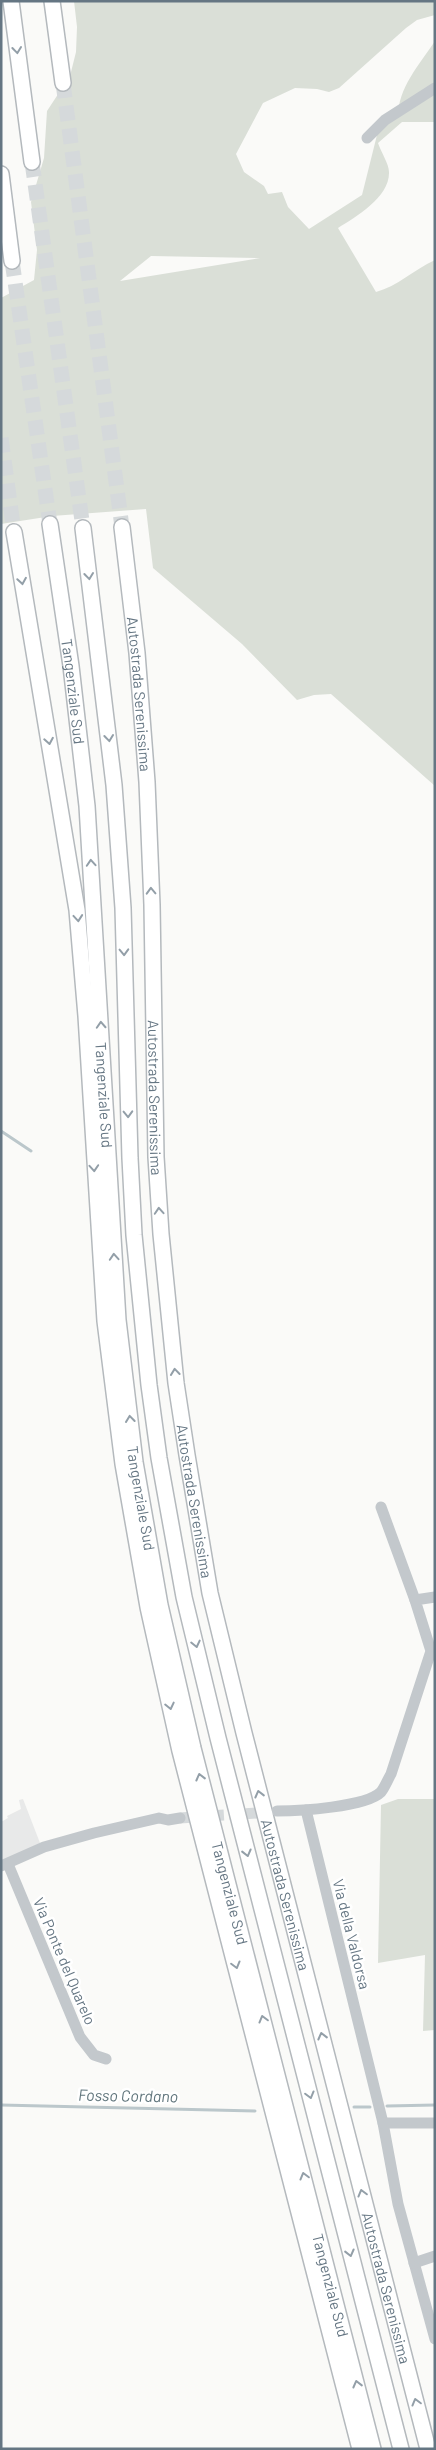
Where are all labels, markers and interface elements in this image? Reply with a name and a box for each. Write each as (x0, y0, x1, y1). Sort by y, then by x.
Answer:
one-way arrow (11, 46, 22, 54)
one-way arrow (83, 573, 94, 581)
one-way arrow (16, 576, 26, 585)
street label: Autostrada Serenissima (124, 616, 155, 772)
street label: Tangenziale Sud (58, 637, 89, 745)
one-way arrow (103, 734, 114, 742)
one-way arrow (43, 736, 54, 745)
one-way arrow (86, 859, 97, 867)
one-way arrow (146, 887, 157, 895)
one-way arrow (72, 915, 83, 923)
one-way arrow (119, 948, 130, 956)
street label: Autostrada Serenissima (145, 1020, 166, 1176)
one-way arrow (95, 1021, 106, 1029)
street label: Tangenziale Sud (92, 1042, 117, 1148)
one-way arrow (123, 1111, 134, 1119)
one-way arrow (89, 1164, 100, 1172)
one-way arrow (154, 1206, 165, 1214)
one-way arrow (108, 1253, 119, 1261)
one-way arrow (170, 1368, 181, 1376)
one-way arrow (125, 1414, 136, 1422)
street label: Autostrada Serenissima (173, 1423, 216, 1579)
street label: Tangenziale Sud (124, 1445, 159, 1552)
one-way arrow (190, 1640, 201, 1649)
one-way arrow (164, 1701, 175, 1710)
one-way arrow (195, 1772, 206, 1781)
one-way arrow (255, 1790, 265, 1798)
street label: Autostrada Serenissima (257, 1817, 314, 1972)
street label: Tangenziale Sud (208, 1839, 252, 1946)
one-way arrow (241, 1849, 252, 1858)
street label: Via della Valdorsa (330, 1877, 374, 1991)
street label: Via Ponte del Quarelo (30, 1895, 100, 2027)
one-way arrow (230, 1961, 241, 1970)
one-way arrow (258, 2015, 268, 2023)
one-way arrow (317, 2032, 328, 2041)
water label: Fosso Cordano (78, 2085, 178, 2105)
one-way arrow (304, 2091, 315, 2100)
one-way arrow (299, 2173, 309, 2181)
one-way arrow (358, 2190, 368, 2198)
street label: Autostrada Serenissima (359, 2210, 415, 2365)
street label: Tangenziale Sud (309, 2232, 353, 2339)
one-way arrow (345, 2248, 355, 2256)
one-way arrow (352, 2380, 363, 2389)
one-way arrow (411, 2397, 422, 2406)

